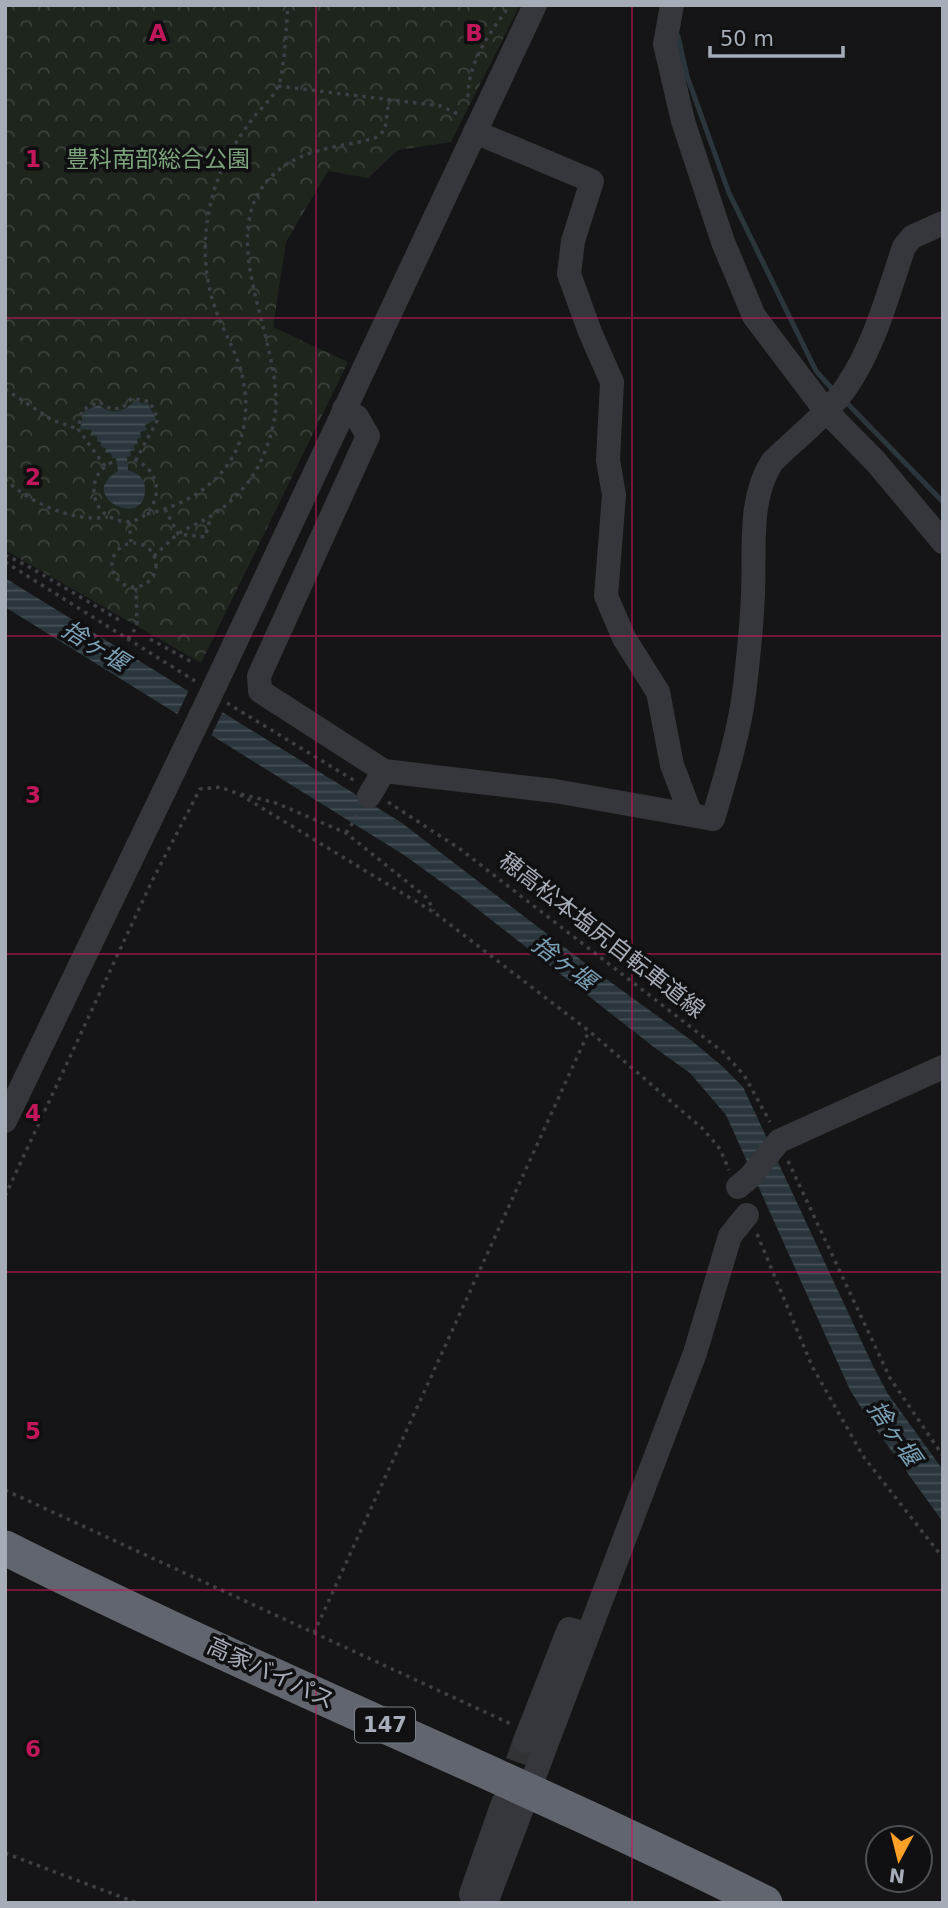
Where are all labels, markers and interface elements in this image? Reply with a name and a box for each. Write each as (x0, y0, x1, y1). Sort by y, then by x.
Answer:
scale bar (710, 14, 843, 58)
text: A (149, 20, 167, 46)
text: B (465, 20, 483, 46)
text: 50 m (720, 27, 774, 51)
text: 1 (25, 146, 41, 172)
park label: 豊科南部総合公園 (66, 146, 250, 172)
text: 2 (25, 464, 41, 490)
water label: 捨ヶ堰 (57, 615, 136, 679)
text: 3 (25, 782, 41, 808)
street label: 穂高松本塩尻自転車道線 (494, 847, 710, 1023)
water label: 捨ヶ堰 (527, 930, 604, 998)
text: 4 (25, 1100, 41, 1126)
water label: 捨ヶ堰 (862, 1395, 928, 1474)
text: 5 (25, 1418, 41, 1444)
street label: 高家バイパス (203, 1632, 339, 1714)
road number: 147 (355, 1708, 415, 1742)
text: 6 (25, 1736, 41, 1762)
north arrow (864, 1824, 934, 1894)
text: N (888, 1864, 906, 1888)

